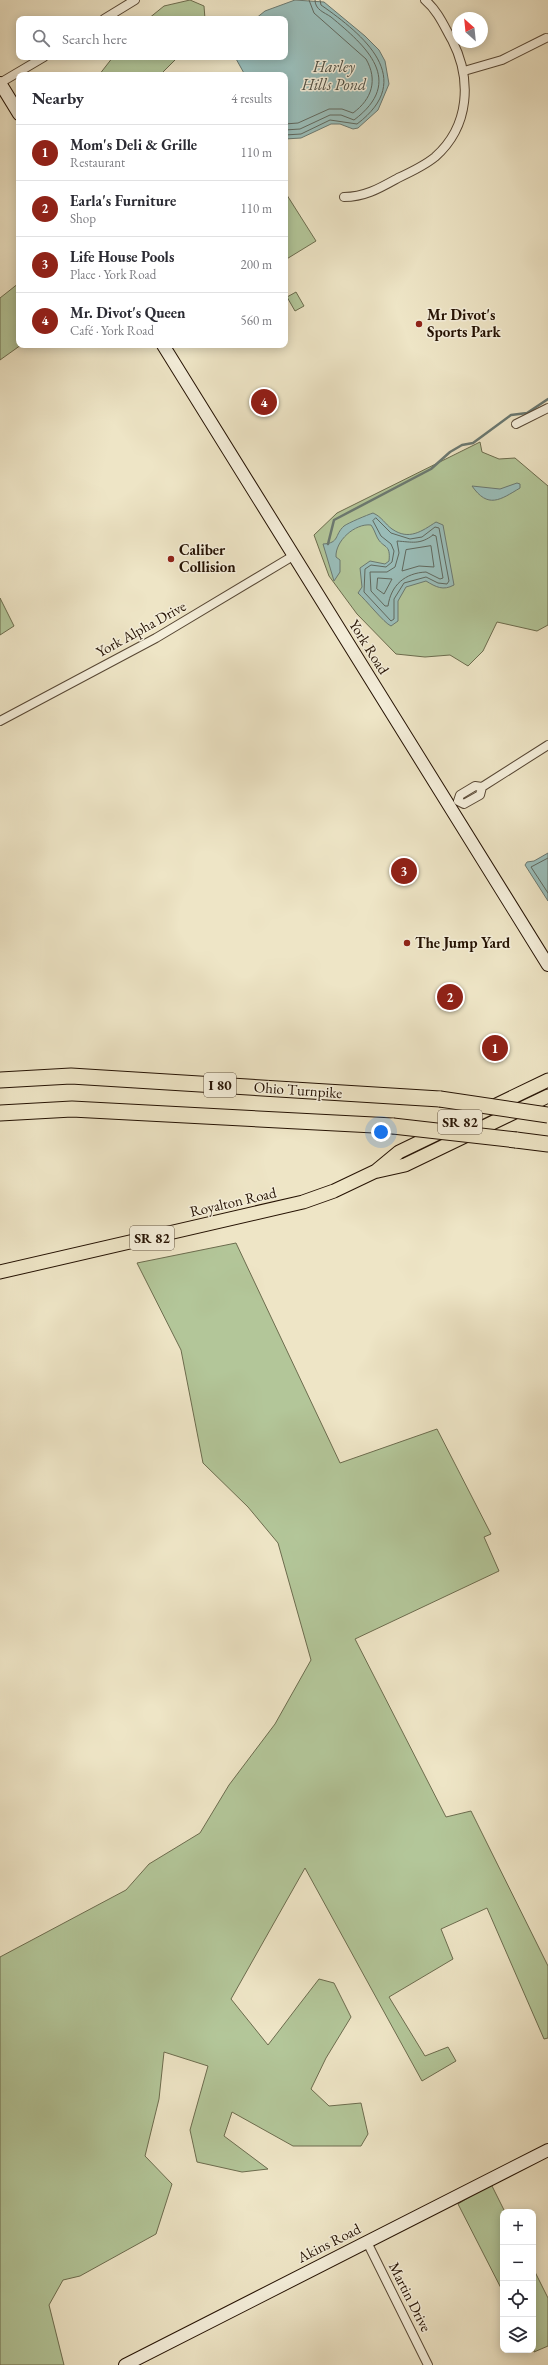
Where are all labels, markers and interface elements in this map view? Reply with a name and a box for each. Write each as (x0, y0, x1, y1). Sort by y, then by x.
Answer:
north arrow (452, 12, 488, 48)
search box (16, 16, 288, 60)
icon: search (30, 27, 52, 49)
text: Search here (62, 29, 127, 48)
water label: Harley Hills Pond (301, 56, 367, 95)
text: Nearby (32, 87, 84, 109)
text: 4 results (231, 90, 272, 107)
text: Mom's Deli & Grille (70, 135, 197, 154)
text: 1 (42, 144, 48, 161)
text: 110 m (241, 144, 272, 161)
text: Restaurant (70, 154, 125, 171)
text: Earla's Furniture (70, 191, 176, 210)
text: 2 (42, 200, 48, 217)
text: 110 m (241, 200, 272, 217)
text: Shop (70, 210, 96, 227)
text: Life House Pools (70, 247, 174, 266)
text: 3 (42, 256, 48, 273)
text: 200 m (241, 256, 272, 273)
text: Place · York Road (70, 266, 156, 283)
text: Mr. Divot's Queen (70, 303, 185, 322)
place label: Mr Divot's Sports Park (427, 305, 502, 341)
text: 4 (42, 312, 48, 329)
text: 560 m (241, 312, 272, 329)
marker: Mr Divot's Sports Park (414, 319, 424, 329)
text: Café · York Road (70, 322, 154, 339)
pin: 4 (251, 387, 277, 417)
place label: Caliber Collision (179, 540, 236, 576)
marker: Caliber Collision (166, 554, 176, 564)
street label: York Alpha Drive (92, 596, 189, 661)
street label: York Road (345, 616, 394, 678)
pin: 3 (391, 856, 417, 886)
place label: The Jump Yard (415, 933, 511, 952)
marker: The Jump Yard (402, 938, 412, 948)
pin: 2 (437, 982, 463, 1012)
pin: 1 (482, 1033, 508, 1063)
road number: I 80 (204, 1073, 236, 1097)
street label: Ohio Turnpike (253, 1077, 343, 1102)
road number: SR 82 (438, 1110, 482, 1134)
your location (371, 1122, 391, 1142)
street label: Royalton Road (188, 1182, 278, 1221)
road number: SR 82 (130, 1226, 174, 1250)
map controls (500, 2209, 536, 2353)
button: + (500, 2209, 536, 2245)
street label: Akins Road (293, 2218, 364, 2267)
button: − (500, 2245, 536, 2281)
street label: Martin Drive (385, 2259, 436, 2335)
button: locate (500, 2281, 536, 2317)
button: layers (500, 2317, 536, 2353)

